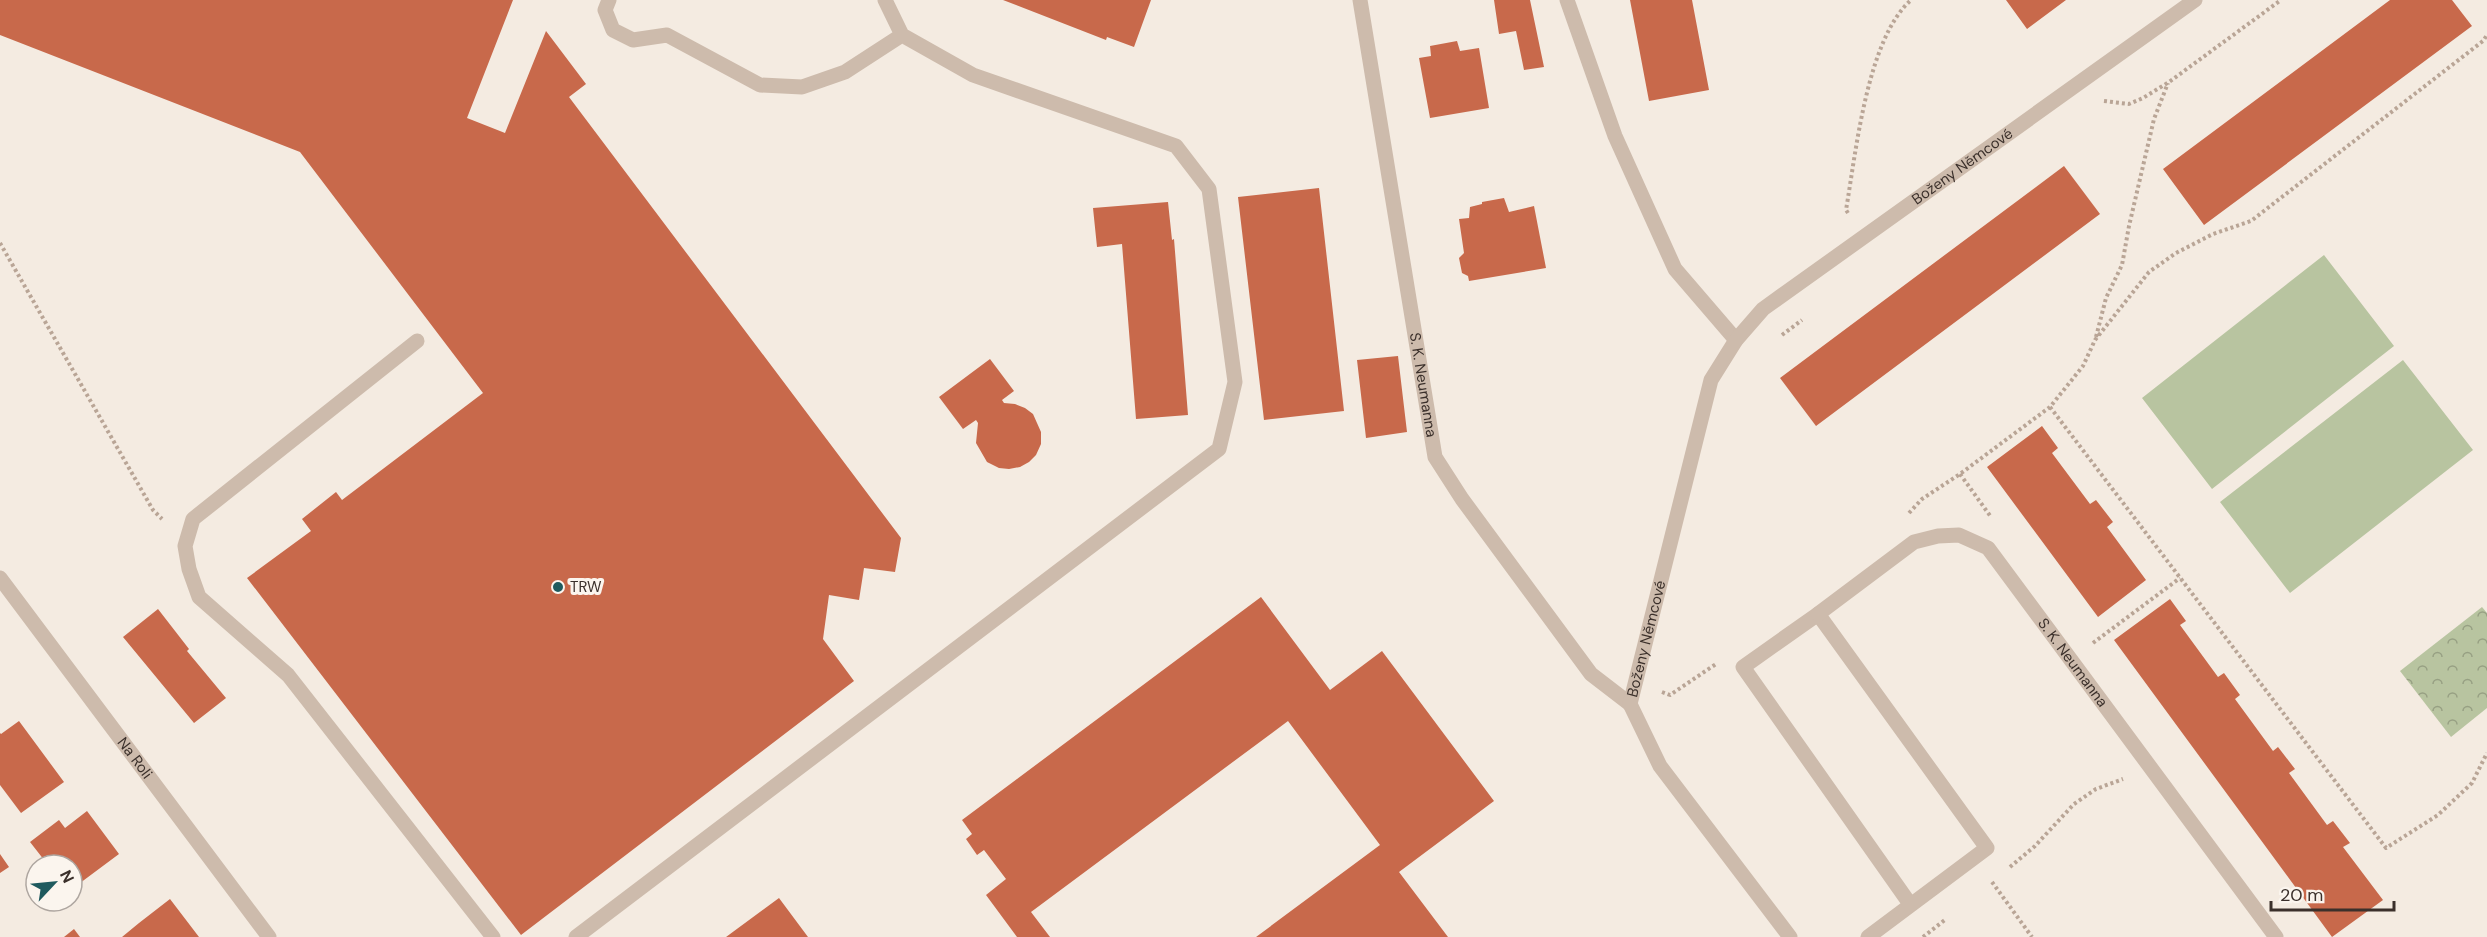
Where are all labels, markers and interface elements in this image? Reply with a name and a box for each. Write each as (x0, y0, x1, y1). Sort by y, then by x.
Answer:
street label: Boženy Němcové (1908, 124, 2017, 209)
street label: S. K. Neumanna (1405, 331, 1442, 439)
place label: TRW (570, 577, 602, 597)
street label: Boženy Němcové (1622, 578, 1671, 699)
marker: TRW (551, 580, 565, 594)
street label: S. K. Neumanna (2033, 614, 2112, 711)
street label: Na Roli (113, 733, 157, 783)
north arrow (24, 853, 84, 913)
text: N (55, 867, 79, 886)
scale bar (2271, 874, 2394, 912)
text: 20 m (2280, 883, 2323, 907)

